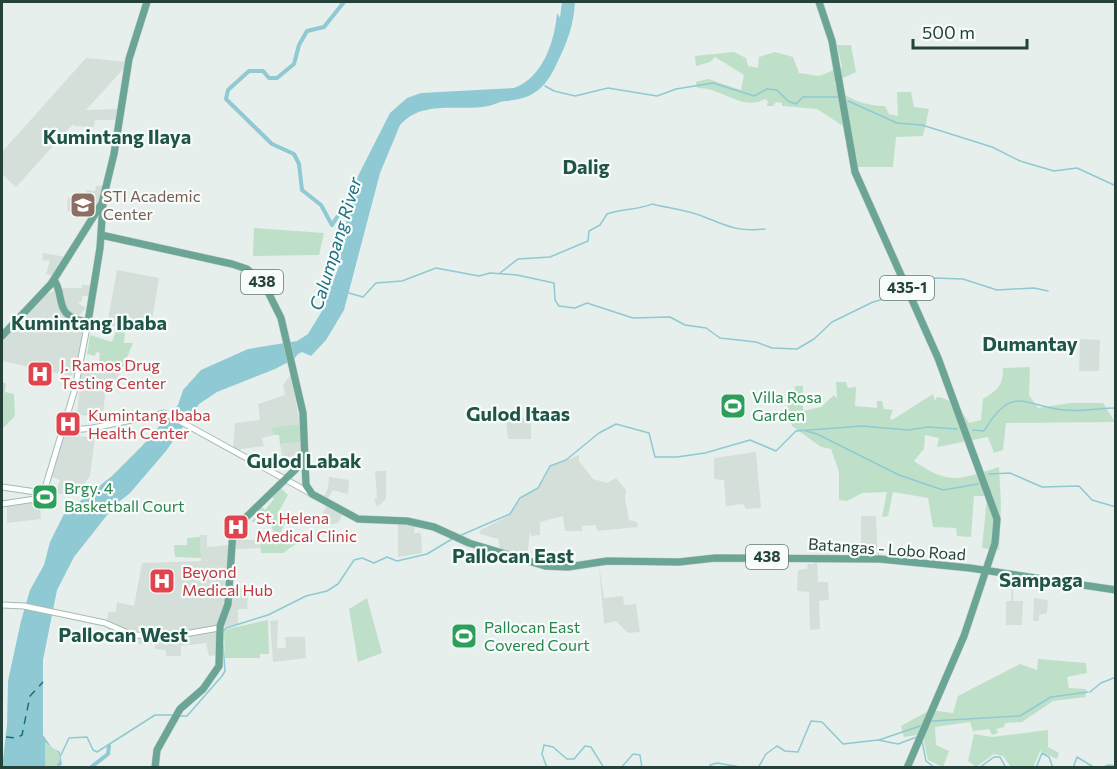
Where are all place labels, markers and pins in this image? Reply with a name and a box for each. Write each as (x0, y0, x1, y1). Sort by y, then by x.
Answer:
place label: STI Academic Center (103, 186, 201, 223)
school or university icon: STI Academic Center (68, 190, 98, 220)
place label: J. Ramos Drug Testing Center (60, 355, 167, 392)
hospital icon: J. Ramos Drug Testing Center (25, 359, 55, 389)
place label: Villa Rosa Garden (752, 387, 822, 424)
sports icon: Villa Rosa Garden (718, 391, 748, 421)
place label: Kumintang Ibaba Health Center (88, 405, 211, 442)
hospital icon: Kumintang Ibaba Health Center (53, 409, 83, 439)
place label: Brgy. 4 Basketball Court (64, 478, 185, 515)
sports icon: Brgy. 4 Basketball Court (30, 482, 60, 512)
place label: St. Helena Medical Clinic (256, 508, 357, 545)
hospital icon: St. Helena Medical Clinic (221, 512, 251, 542)
place label: Beyond Medical Hub (182, 562, 273, 599)
hospital icon: Beyond Medical Hub (147, 566, 177, 596)
place label: Pallocan East Covered Court (484, 617, 590, 654)
sports icon: Pallocan East Covered Court (449, 621, 479, 651)

